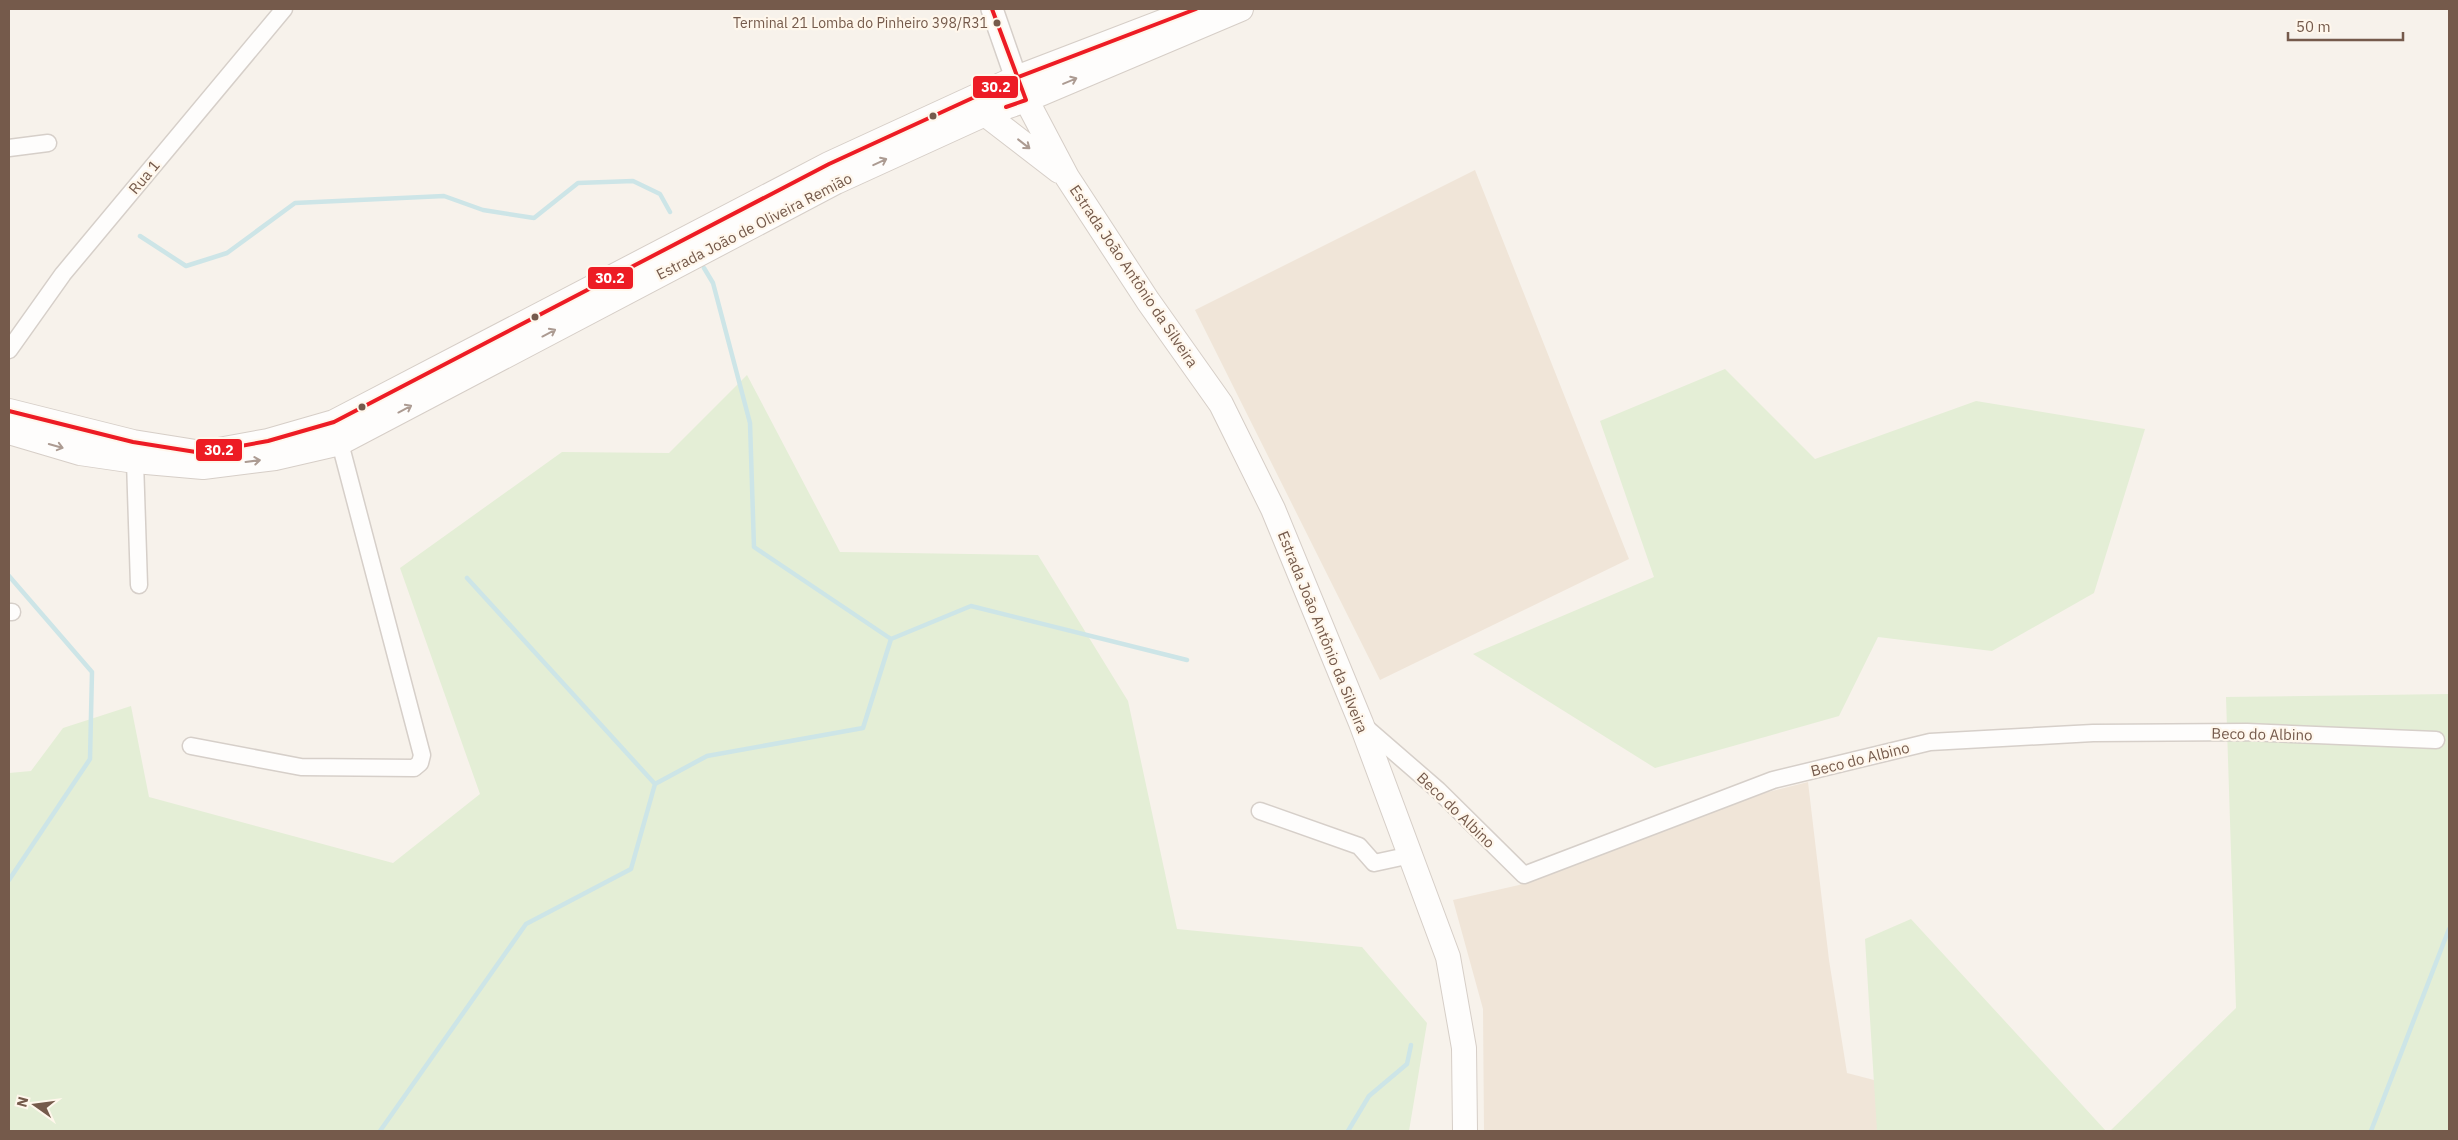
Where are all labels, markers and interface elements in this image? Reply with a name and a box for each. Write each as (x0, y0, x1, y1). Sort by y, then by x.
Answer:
scale bar (2288, 10, 2403, 42)
place label: Terminal 21 Lomba do Pinheiro 398/R31 (733, 14, 988, 32)
text: 50 m (2296, 17, 2331, 36)
marker: Terminal 21 Lomba do Pinheiro 398/R31 (992, 18, 1002, 28)
line badge: 30.2 (972, 75, 1019, 99)
one-way arrow (1062, 76, 1077, 86)
text: 30.2 (981, 78, 1011, 96)
unlabelled marker (928, 111, 938, 121)
one-way arrow (1017, 138, 1030, 149)
street label: Rua 1 (124, 156, 164, 198)
one-way arrow (872, 157, 887, 167)
street label: Estrada João de Oliveira Remião (653, 168, 855, 284)
street label: Estrada João Antônio da Silveira (1066, 181, 1202, 371)
line badge: 30.2 (587, 266, 634, 290)
text: 30.2 (595, 269, 625, 287)
unlabelled marker (530, 312, 540, 322)
one-way arrow (541, 328, 556, 337)
unlabelled marker (357, 402, 367, 412)
one-way arrow (398, 404, 413, 414)
line badge: 30.2 (195, 438, 243, 462)
one-way arrow (47, 441, 63, 451)
text: 30.2 (204, 441, 234, 459)
one-way arrow (245, 456, 261, 466)
street label: Estrada João Antônio da Silveira (1274, 528, 1372, 736)
street label: Beco do Albino (2211, 724, 2313, 744)
street label: Beco do Albino (1809, 738, 1911, 780)
street label: Beco do Albino (1413, 768, 1499, 852)
north arrow (10, 1080, 60, 1130)
text: N (12, 1095, 32, 1109)

